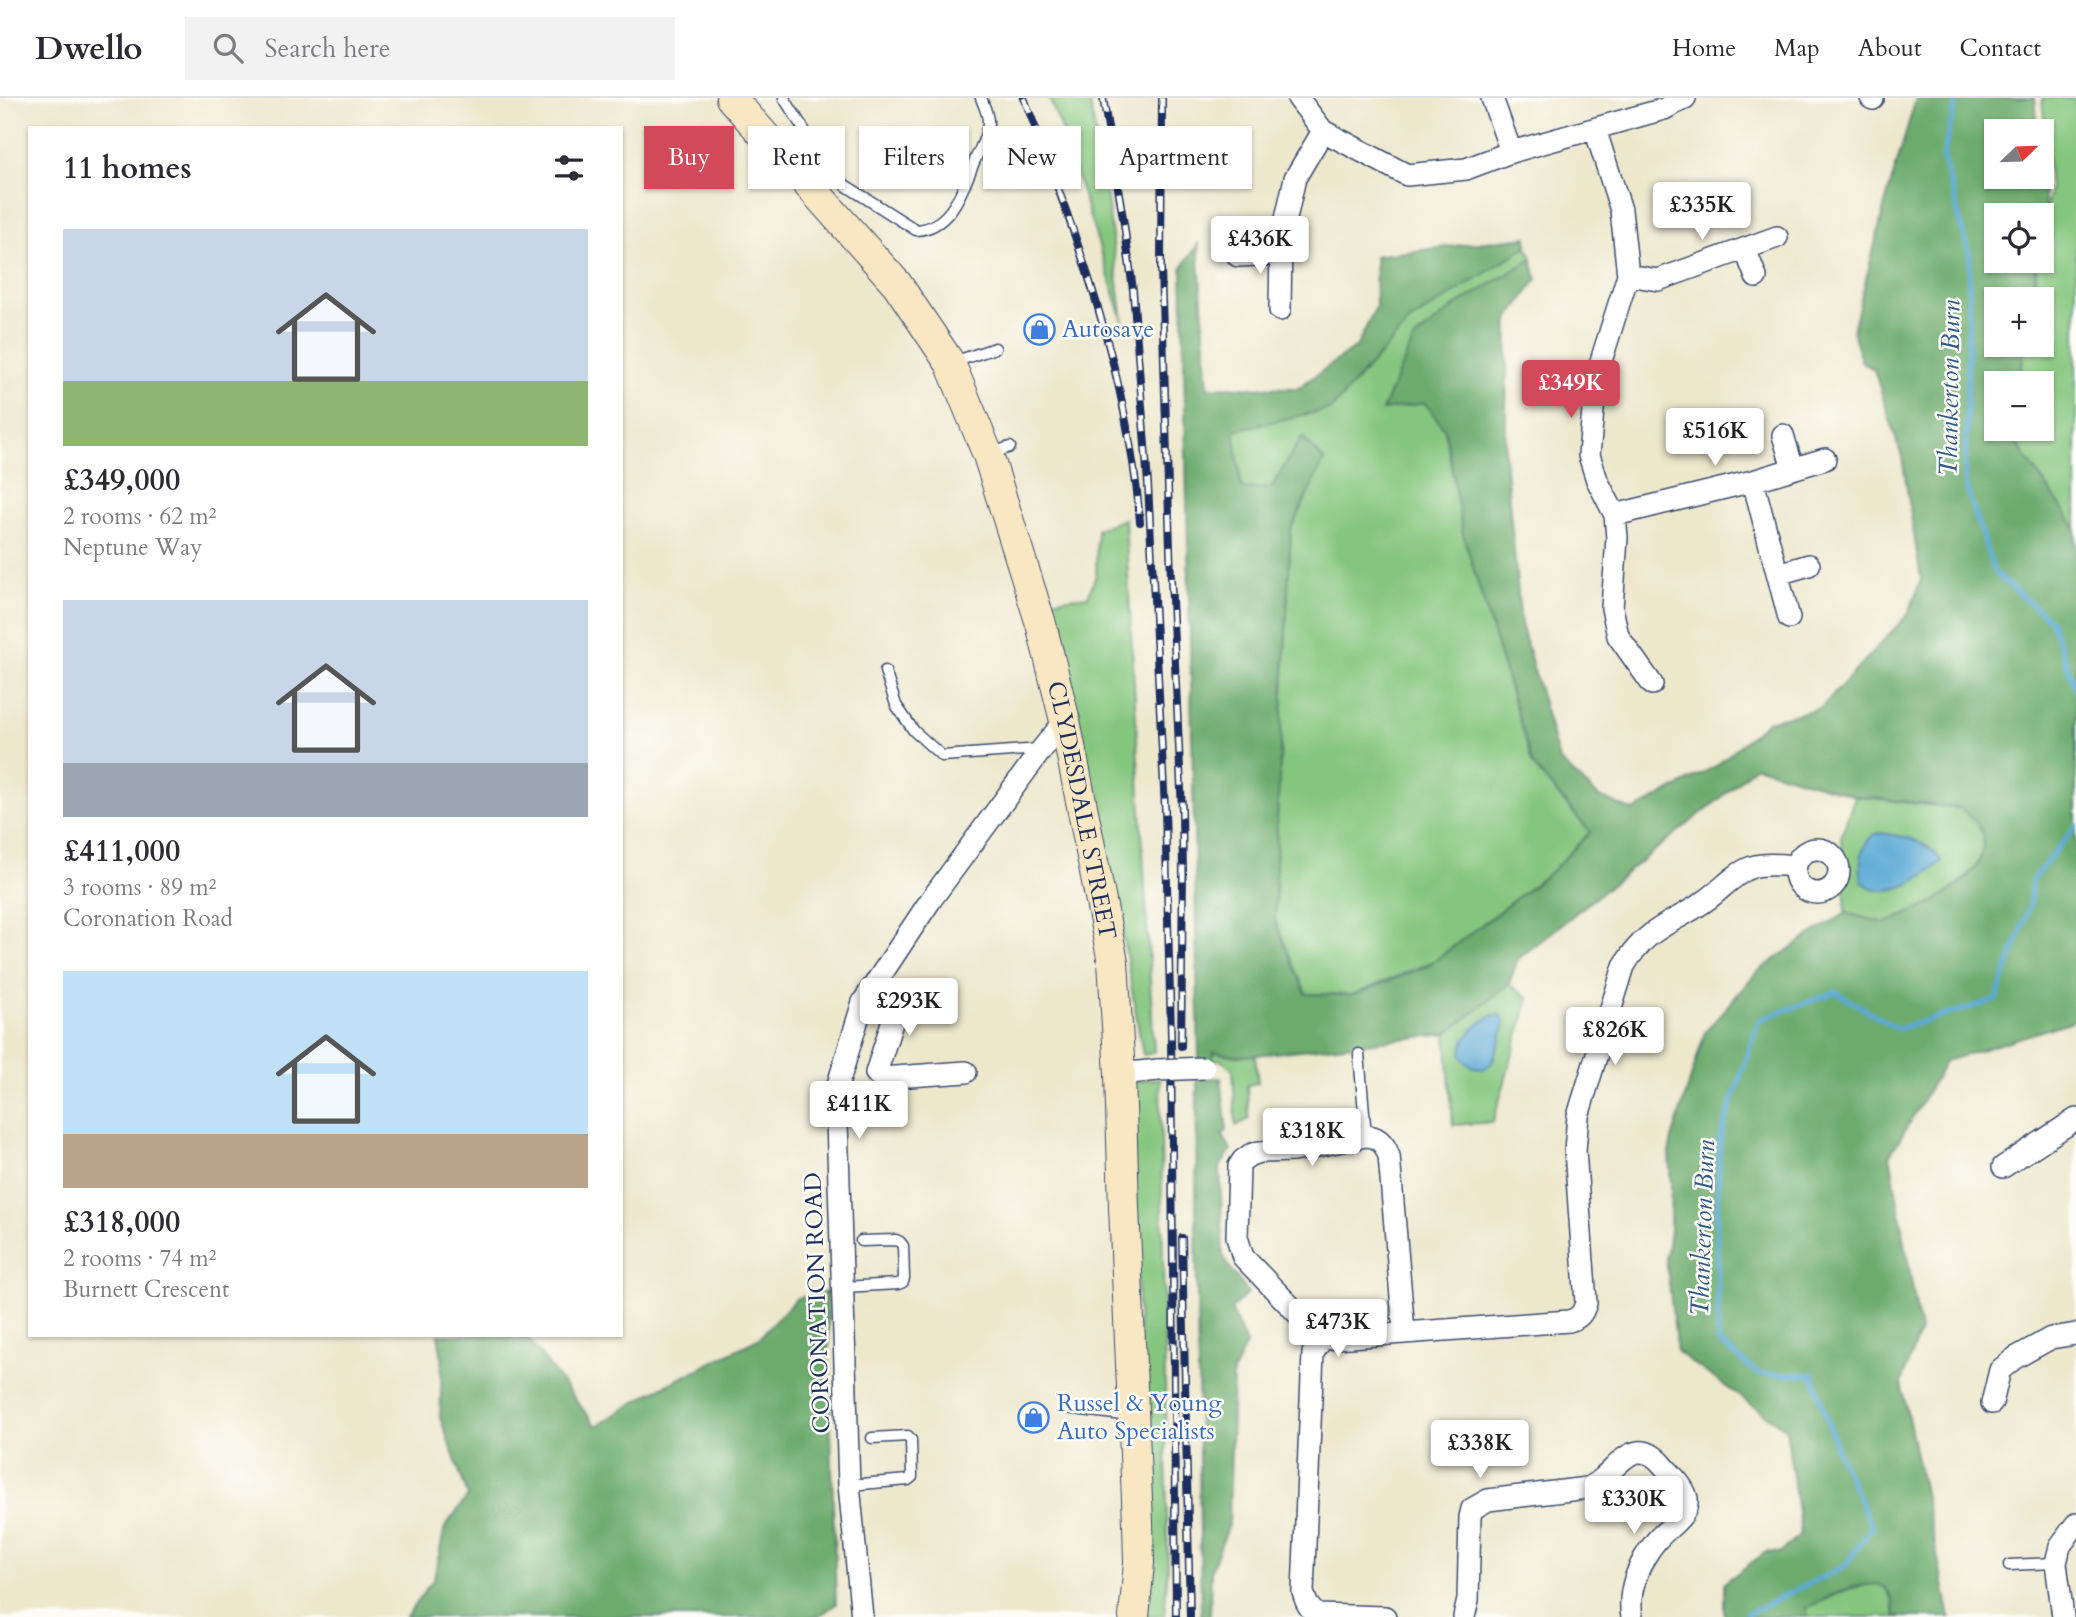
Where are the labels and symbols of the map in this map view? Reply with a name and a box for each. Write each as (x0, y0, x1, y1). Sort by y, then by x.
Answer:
north arrow (1984, 119, 2054, 189)
pin: £335K (1653, 183, 1751, 242)
pin: £436K (1211, 216, 1309, 276)
water label: Thankerton Burn (1930, 299, 1969, 477)
shop icon: Autosave (1022, 312, 1056, 346)
place label: Autosave (1062, 313, 1154, 346)
pin: £349K (1522, 360, 1620, 420)
pin: £516K (1666, 408, 1764, 468)
street label: CLYDESDALE STREET (1039, 678, 1124, 943)
pin: £293K (860, 978, 958, 1038)
pin: £826K (1566, 1007, 1664, 1067)
pin: £411K (810, 1082, 908, 1141)
pin: £318K (1263, 1108, 1361, 1168)
water label: Thankerton Burn (1682, 1139, 1723, 1317)
street label: CORONATION ROAD (796, 1172, 839, 1434)
pin: £473K (1289, 1300, 1387, 1359)
place label: Russel & Young Auto Specialists (1057, 1387, 1222, 1448)
shop icon: Russel & Young Auto Specialists (1017, 1400, 1051, 1434)
pin: £338K (1431, 1420, 1529, 1480)
pin: £330K (1585, 1476, 1683, 1536)

